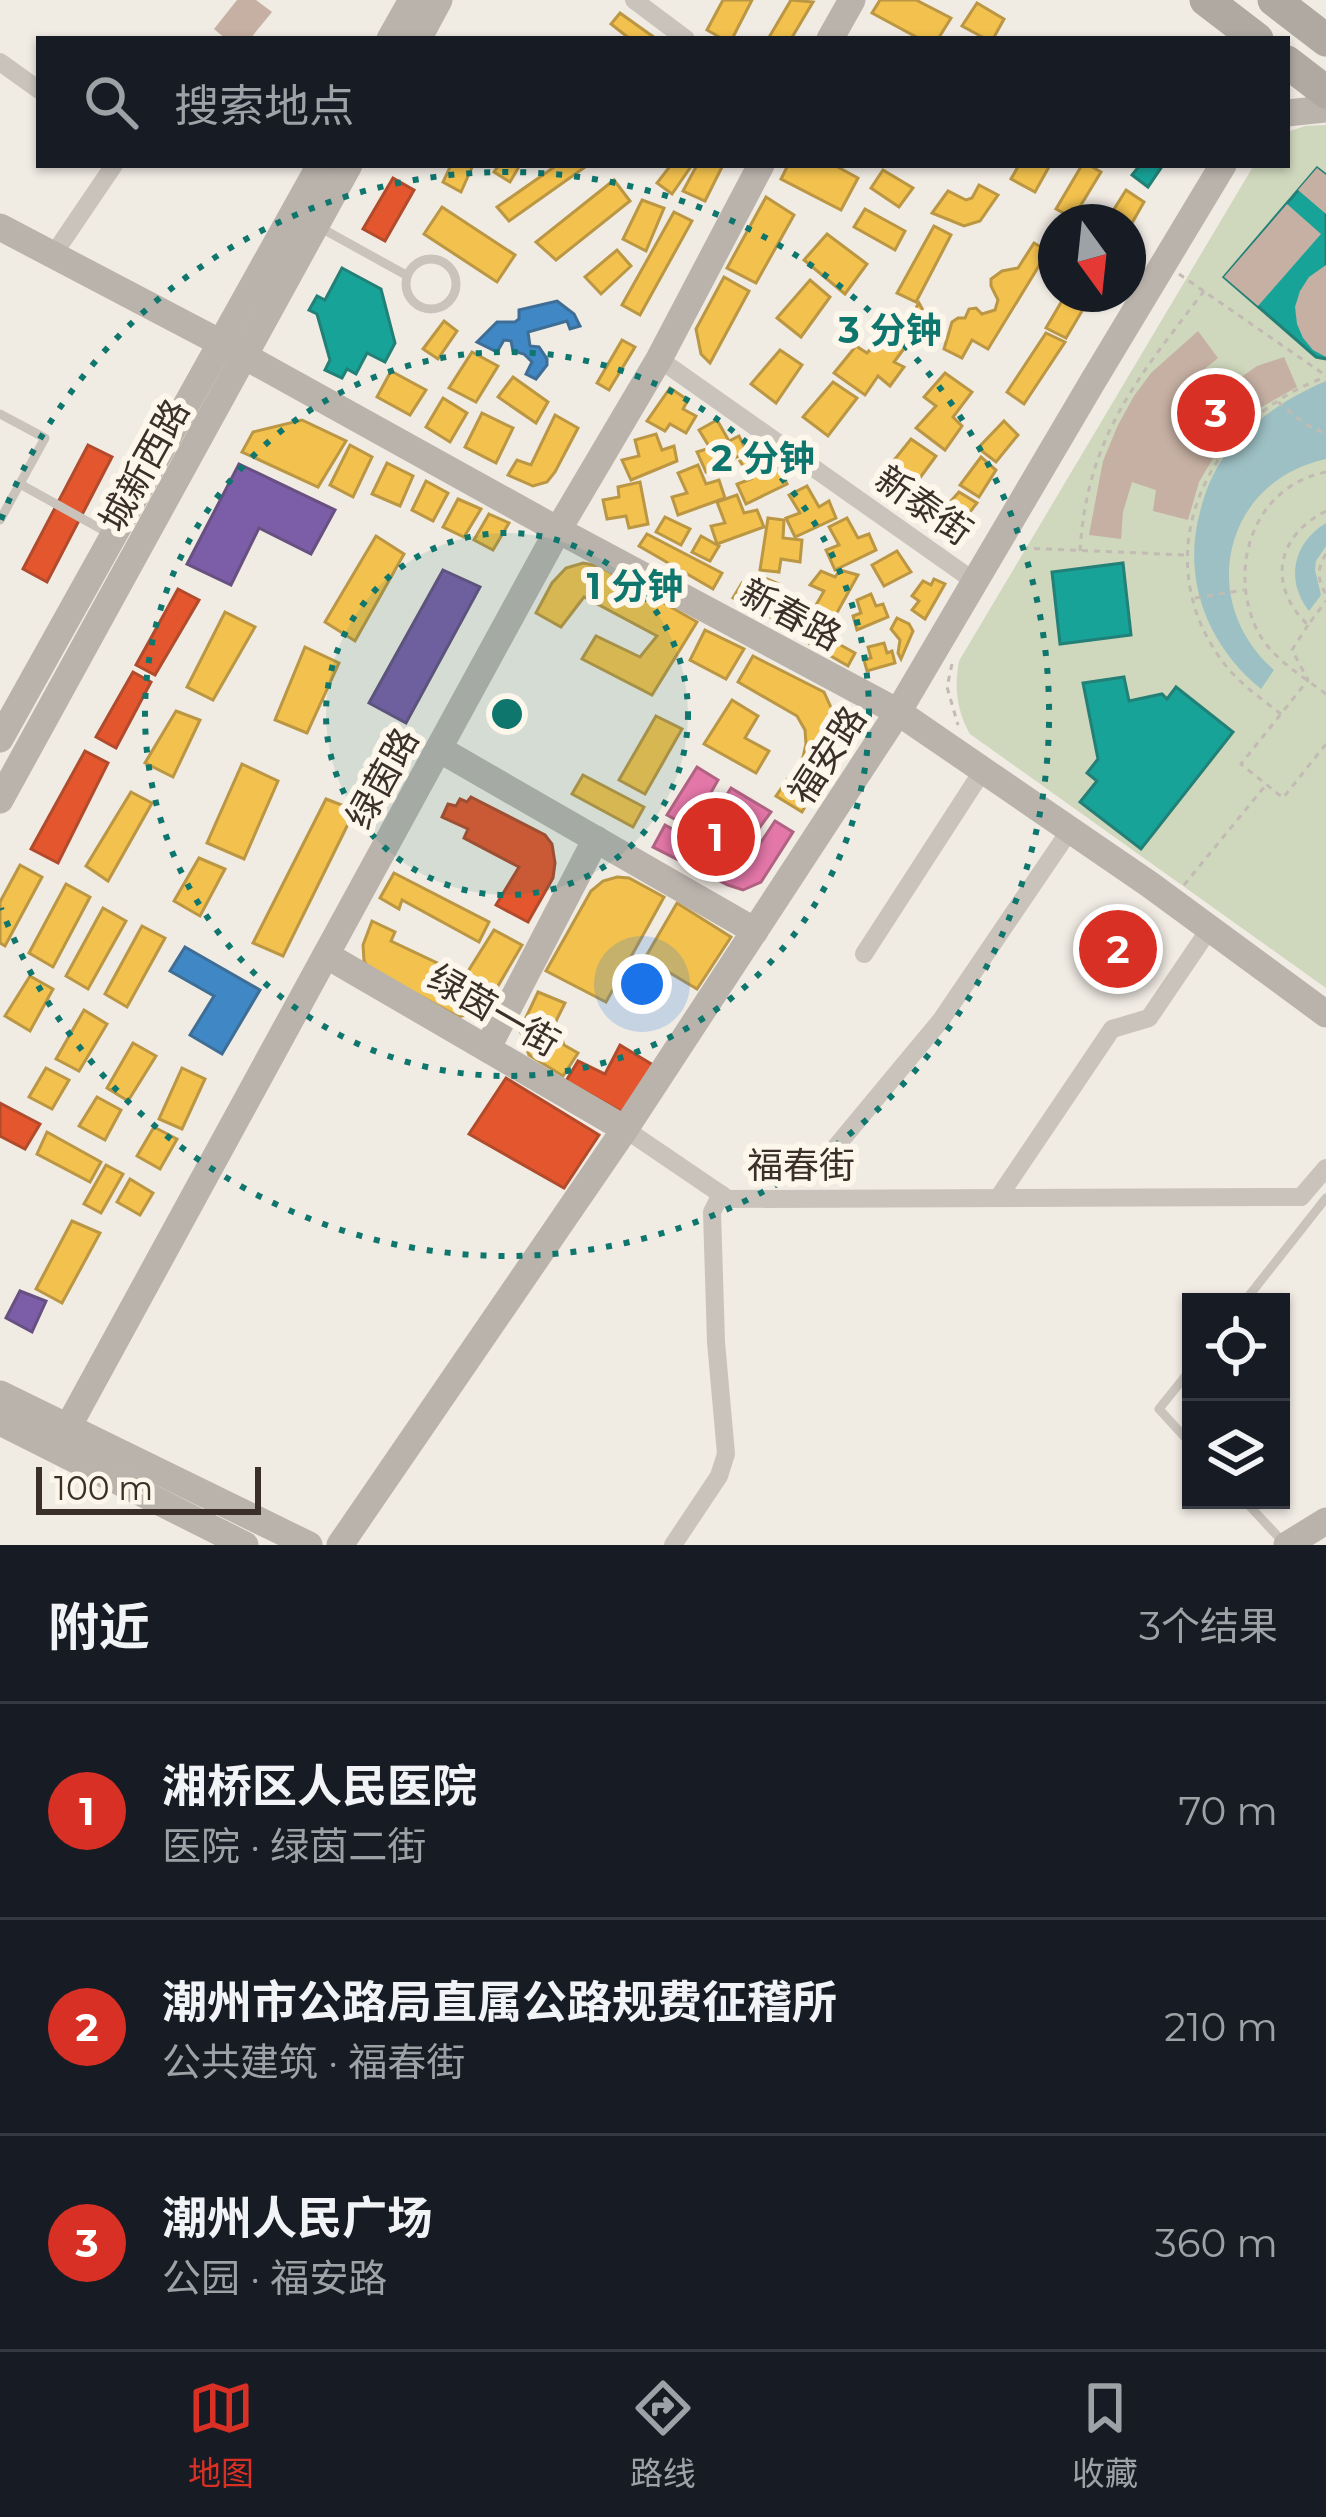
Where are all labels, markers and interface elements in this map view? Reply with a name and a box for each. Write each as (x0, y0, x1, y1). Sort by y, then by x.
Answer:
search box (36, 36, 1290, 168)
icon: search (78, 69, 144, 135)
text: 搜索地点 (174, 78, 354, 133)
north arrow (1038, 204, 1146, 312)
text: 3 分钟 (837, 308, 942, 352)
pin: 3 (1177, 368, 1255, 458)
street label: 城新西路 (90, 391, 198, 539)
text: 2 分钟 (711, 436, 815, 480)
street label: 新泰街 (867, 456, 981, 554)
text: 1 分钟 (587, 564, 683, 608)
street label: 新春路 (733, 569, 849, 659)
centre of rings (486, 693, 528, 735)
street label: 福安路 (779, 698, 875, 812)
street label: 绿茵路 (337, 720, 427, 836)
pin: 1 (677, 792, 755, 882)
pin: 2 (1079, 904, 1157, 994)
your location (612, 954, 672, 1014)
street label: 绿茵一街 (421, 955, 567, 1065)
street label: 福春街 (747, 1143, 855, 1187)
map controls (1182, 1293, 1290, 1509)
button: locate (1182, 1293, 1290, 1401)
button: layers (1182, 1401, 1290, 1509)
scale bar (36, 1461, 261, 1514)
text: 100 m (54, 1468, 153, 1508)
text: 附近 (48, 1596, 150, 1658)
text: 3个结果 (1139, 1602, 1278, 1650)
text: 湘桥区人民医院 (162, 1758, 477, 1813)
text: 1 (79, 1787, 95, 1835)
text: 70 m (1178, 1787, 1278, 1835)
text: 医院 · 绿茵二街 (162, 1822, 426, 1870)
text: 潮州市公路局直属公路规费征稽所 (162, 1974, 837, 2029)
text: 2 (75, 2003, 99, 2051)
text: 210 m (1164, 2003, 1278, 2051)
text: 公共建筑 · 福春街 (162, 2038, 465, 2086)
text: 潮州人民广场 (162, 2190, 432, 2245)
text: 3 (75, 2219, 99, 2267)
text: 360 m (1155, 2219, 1278, 2267)
text: 公园 · 福安路 (162, 2254, 387, 2302)
tab: 地图 (188, 2375, 254, 2495)
tab: 路线 (630, 2375, 696, 2495)
tab: 收藏 (1072, 2375, 1138, 2495)

